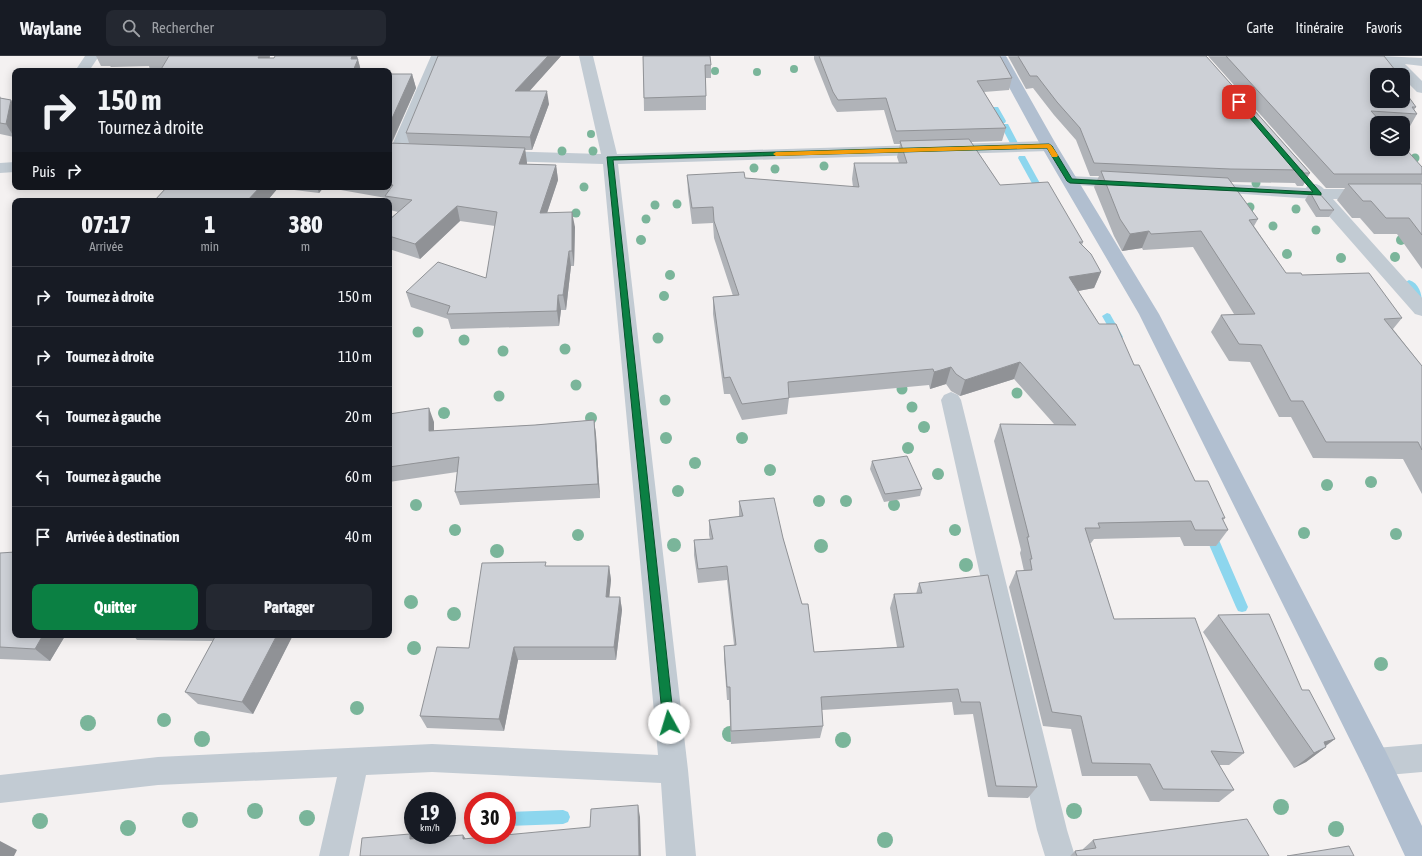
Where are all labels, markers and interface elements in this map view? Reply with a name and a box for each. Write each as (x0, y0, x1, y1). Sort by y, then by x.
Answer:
search box (106, 10, 386, 46)
text: Waylane (20, 17, 82, 39)
icon: search (120, 17, 142, 39)
text: Rechercher (152, 19, 214, 36)
text: Carte (1247, 20, 1274, 36)
text: Itinéraire (1296, 20, 1344, 36)
text: Favoris (1366, 20, 1402, 36)
map controls (1370, 68, 1410, 156)
button: search (1370, 68, 1410, 108)
icon: right (32, 84, 84, 136)
text: 150 m (98, 84, 161, 116)
pin (1222, 85, 1256, 119)
icon: arrive (1228, 91, 1250, 113)
button: layers (1370, 116, 1410, 156)
text: Tournez à droite (98, 117, 204, 138)
icon: right (63, 160, 85, 182)
text: Puis (32, 163, 55, 180)
text: 07:17 (82, 211, 131, 238)
text: 1 (204, 211, 215, 238)
text: 380 (289, 211, 322, 238)
text: Arrivée (89, 239, 123, 254)
text: min (200, 239, 219, 254)
text: m (301, 239, 310, 254)
icon: right (32, 286, 54, 308)
text: Tournez à droite (66, 288, 154, 305)
text: 150 m (338, 288, 372, 305)
icon: right (32, 346, 54, 368)
text: Tournez à droite (66, 348, 154, 365)
text: 110 m (338, 348, 372, 365)
icon: left (32, 406, 54, 428)
text: Tournez à gauche (66, 408, 161, 425)
text: 20 m (345, 408, 372, 425)
icon: left (32, 466, 54, 488)
text: Tournez à gauche (66, 468, 161, 485)
text: 60 m (345, 468, 372, 485)
icon: arrive (32, 526, 54, 548)
text: Arrivée à destination (66, 528, 180, 545)
text: 40 m (345, 528, 372, 545)
button: Quitter (32, 584, 198, 630)
button: Partager (206, 584, 372, 630)
position arrow (648, 702, 690, 744)
speed limit sign: 30 (464, 792, 516, 844)
text: 19 (421, 801, 439, 824)
text: km/h (420, 822, 440, 833)

